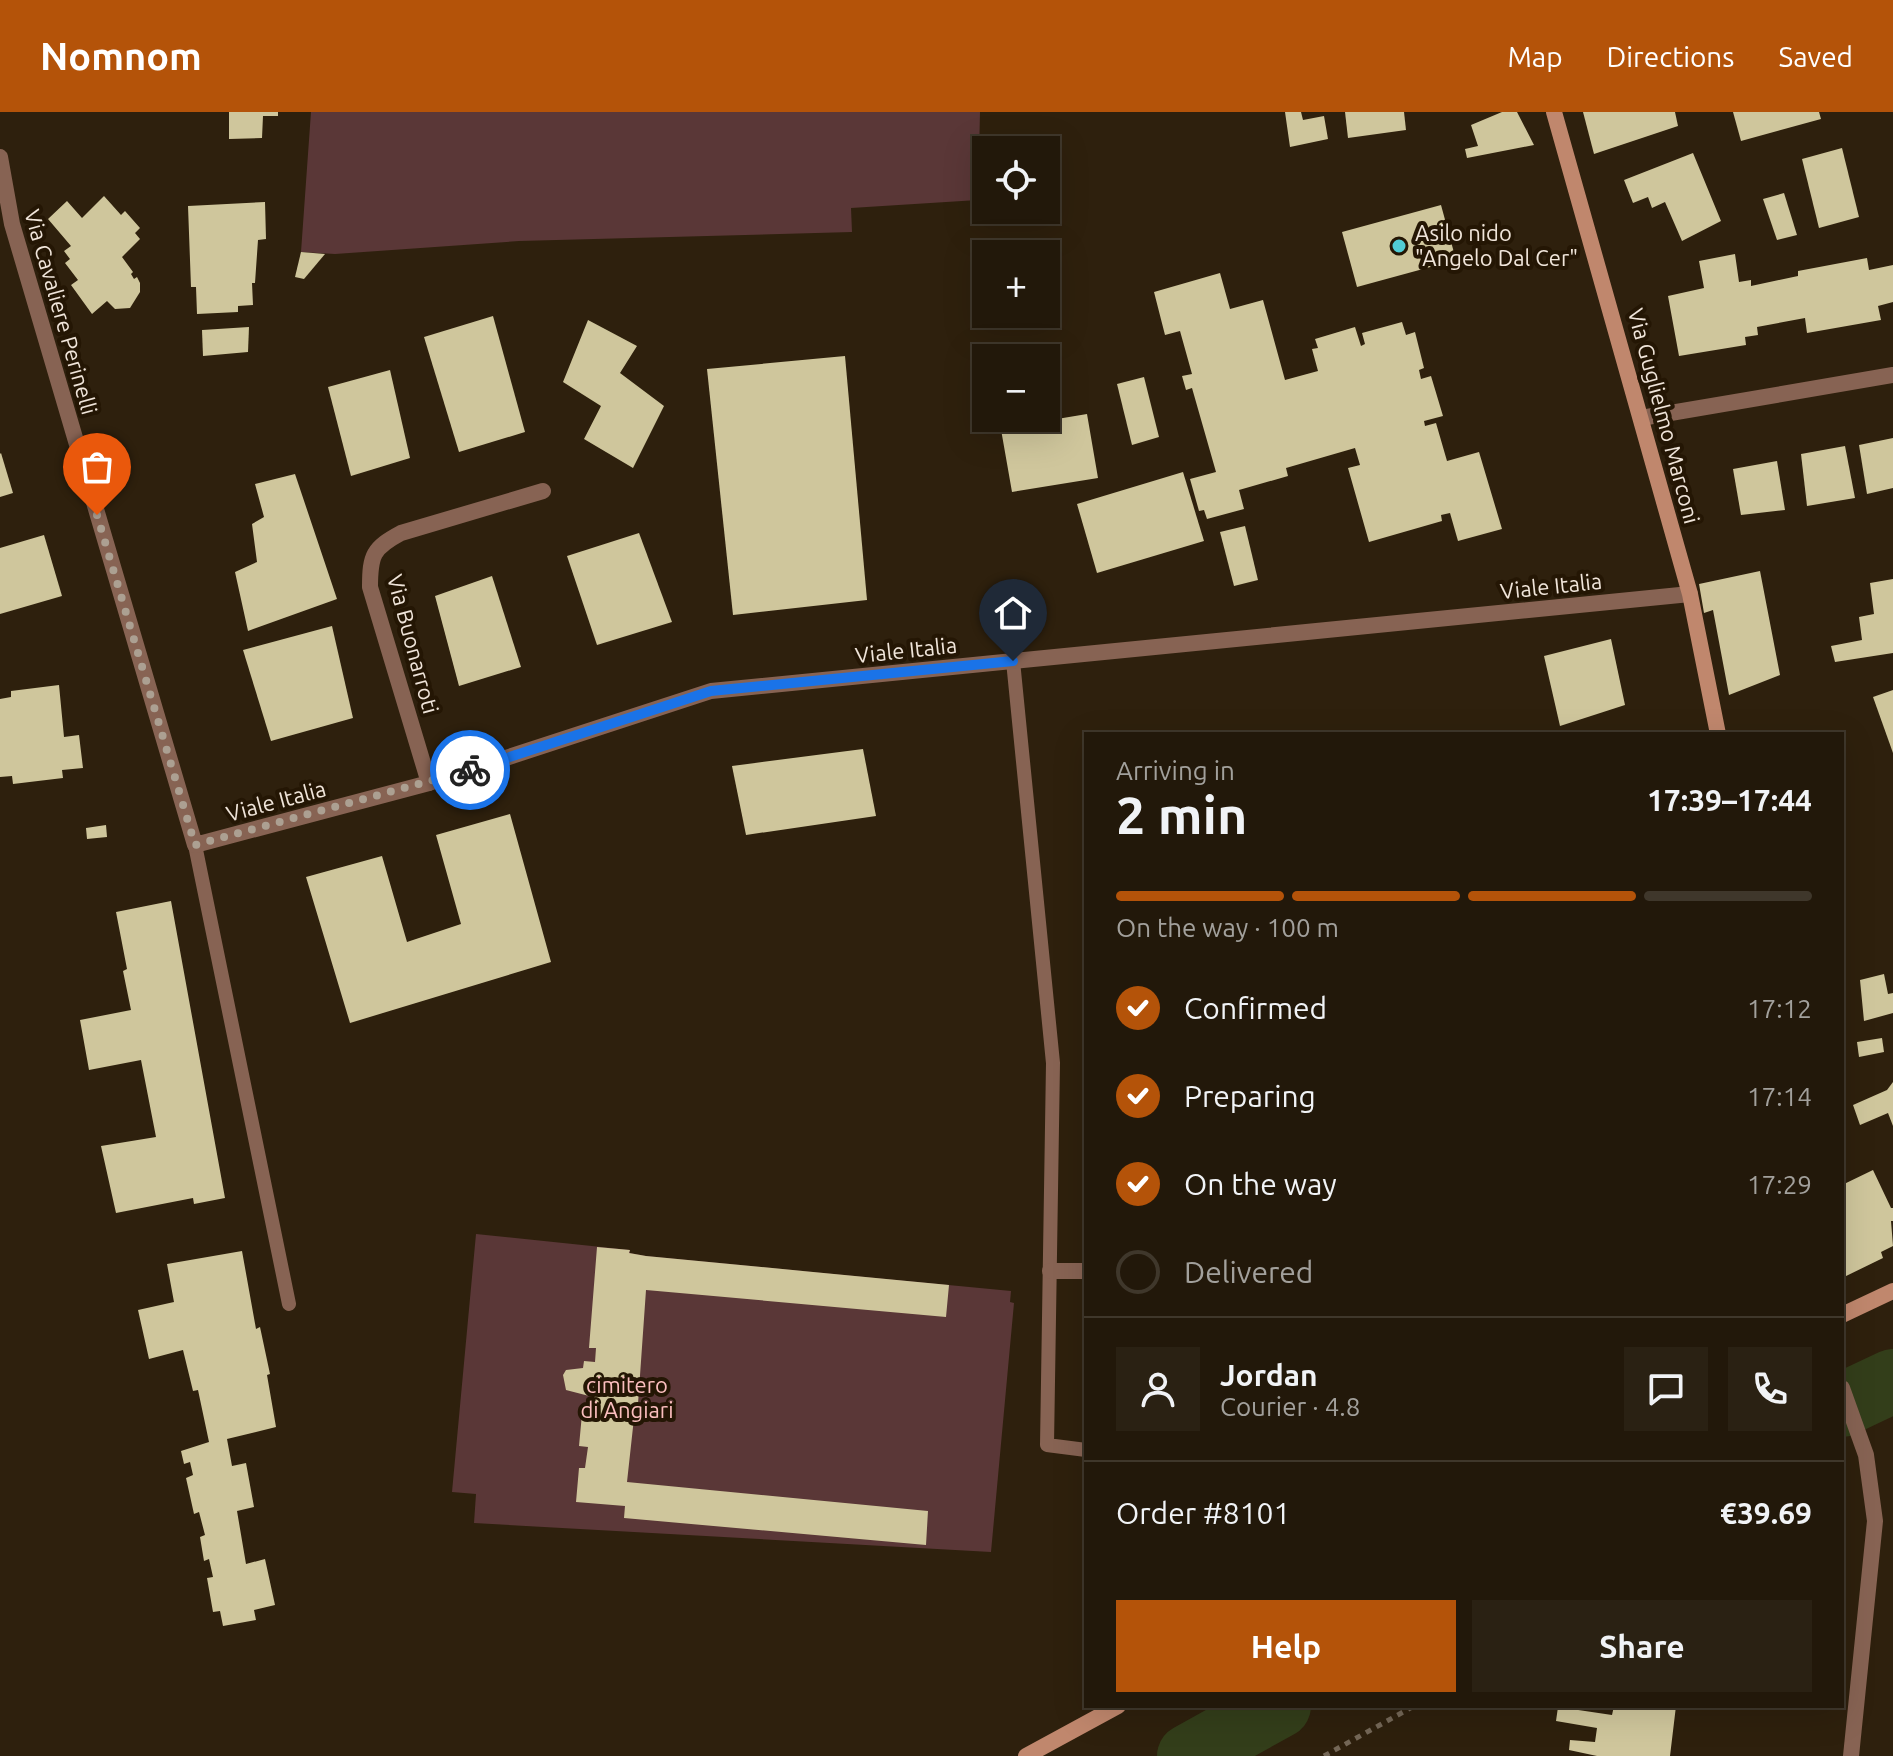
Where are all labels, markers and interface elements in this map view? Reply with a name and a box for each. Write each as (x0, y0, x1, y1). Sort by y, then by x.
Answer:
text: Nomnom (40, 35, 202, 77)
text: Map (1507, 41, 1563, 72)
text: Directions (1607, 41, 1734, 72)
text: Saved (1778, 41, 1853, 72)
map controls (972, 136, 1060, 432)
button: locate (972, 136, 1060, 224)
street label: Via Cavaliere Perinelli (20, 206, 103, 417)
place label: Asilo nido "Angelo Dal Cer" (1415, 220, 1578, 270)
marker: Asilo nido "Angelo Dal Cer" (1390, 237, 1408, 255)
button: + (972, 240, 1060, 328)
street label: Via Guglielmo Marconi (1624, 306, 1705, 526)
button: − (972, 344, 1060, 432)
pin (63, 433, 131, 515)
icon: bag (75, 445, 119, 489)
street label: Viale Italia (1499, 568, 1603, 603)
street label: Via Buonarroti (383, 571, 444, 716)
pin (979, 579, 1047, 661)
icon: home (991, 591, 1035, 635)
street label: Viale Italia (854, 632, 958, 667)
courier (430, 730, 510, 810)
icon: bike (448, 748, 492, 792)
text: Arriving in (1116, 756, 1235, 785)
street label: Viale Italia (223, 775, 328, 826)
text: 17:39–17:44 (1647, 783, 1812, 817)
text: 2 min (1116, 786, 1247, 844)
text: On the way · 100 m (1116, 913, 1339, 942)
icon: check (1116, 986, 1160, 1030)
text: Confirmed (1184, 991, 1327, 1025)
text: 17:12 (1747, 994, 1812, 1023)
icon: check (1116, 1074, 1160, 1118)
text: Preparing (1184, 1079, 1316, 1113)
text: 17:14 (1747, 1082, 1812, 1111)
icon: check (1116, 1162, 1160, 1206)
text: On the way (1184, 1167, 1337, 1201)
text: 17:29 (1747, 1170, 1812, 1199)
text: Delivered (1184, 1255, 1313, 1289)
button: person (1116, 1347, 1200, 1431)
button: chat (1624, 1347, 1708, 1431)
button: phone (1728, 1347, 1812, 1431)
text: Jordan (1220, 1358, 1318, 1392)
park label: cimitero di Angiari (580, 1372, 674, 1422)
text: Courier · 4.8 (1220, 1392, 1360, 1421)
text: Order #8101 (1116, 1496, 1290, 1530)
text: €39.69 (1720, 1496, 1812, 1530)
button: Help (1116, 1600, 1456, 1692)
button: Share (1472, 1600, 1812, 1692)

